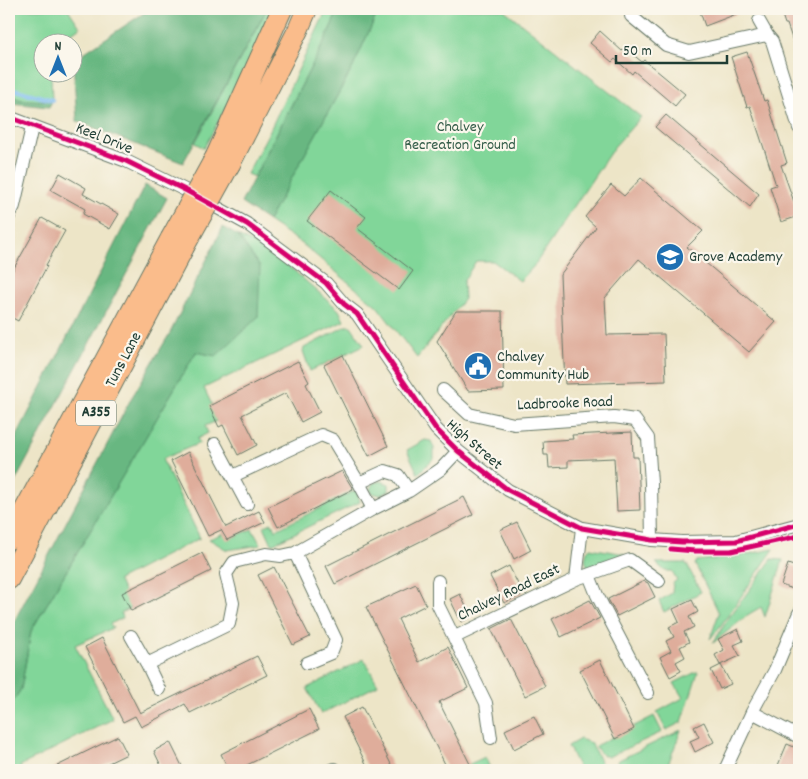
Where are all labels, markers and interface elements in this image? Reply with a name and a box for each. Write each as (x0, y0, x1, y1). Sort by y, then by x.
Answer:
north arrow (32, 32, 82, 82)
scale bar (616, 32, 727, 64)
text: N (55, 37, 62, 57)
text: 50 m (623, 41, 652, 63)
park label: Chalvey Recreation Ground (404, 116, 516, 157)
street label: Keel Drive (72, 117, 136, 161)
school or university icon: Grove Academy (655, 242, 685, 272)
place label: Grove Academy (689, 246, 783, 269)
street label: Tuns Lane (100, 328, 148, 392)
place label: Chalvey Community Hub (497, 346, 589, 387)
public building icon: Chalvey Community Hub (463, 351, 493, 381)
street label: Ladbrooke Road (517, 391, 613, 417)
road number: A355 (76, 400, 116, 426)
street label: High Street (441, 414, 507, 476)
street label: Chalvey Road East (454, 558, 564, 628)

